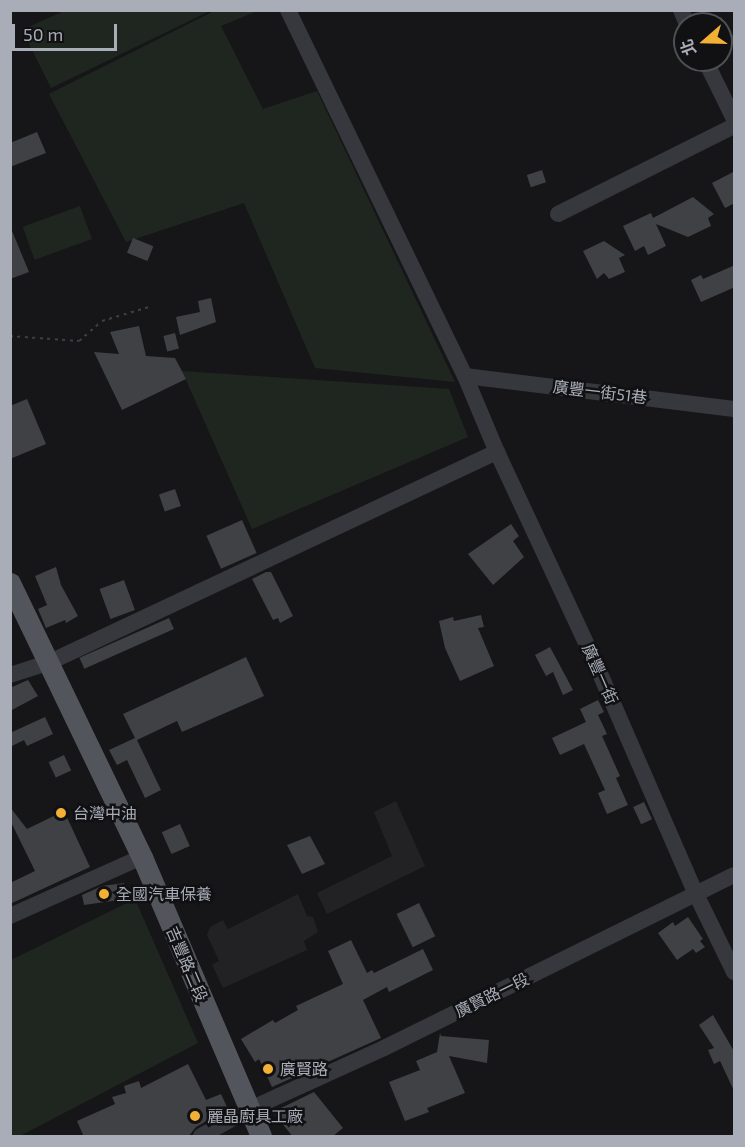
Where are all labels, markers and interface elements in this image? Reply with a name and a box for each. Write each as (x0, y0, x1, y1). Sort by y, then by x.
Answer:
scale bar (15, 12, 120, 50)
north arrow (673, 12, 733, 72)
text: 50 m (23, 23, 63, 45)
text: 北 (676, 37, 699, 58)
street label: 廣豐一街51巷 (552, 377, 648, 407)
street label: 廣豐一街 (578, 641, 622, 707)
place label: 台灣中油 (73, 803, 137, 823)
marker: 台灣中油 (54, 806, 68, 820)
place label: 全國汽車保養 (116, 884, 212, 904)
marker: 全國汽車保養 (97, 887, 111, 901)
street label: 吉豐路二段 (163, 923, 211, 1005)
street label: 廣賢路一段 (452, 969, 532, 1021)
place label: 廣賢路 (280, 1059, 328, 1079)
marker: 廣賢路 (261, 1062, 275, 1076)
place label: 麗晶廚具工廠 (207, 1106, 303, 1126)
marker: 麗晶廚具工廠 (188, 1109, 202, 1123)

